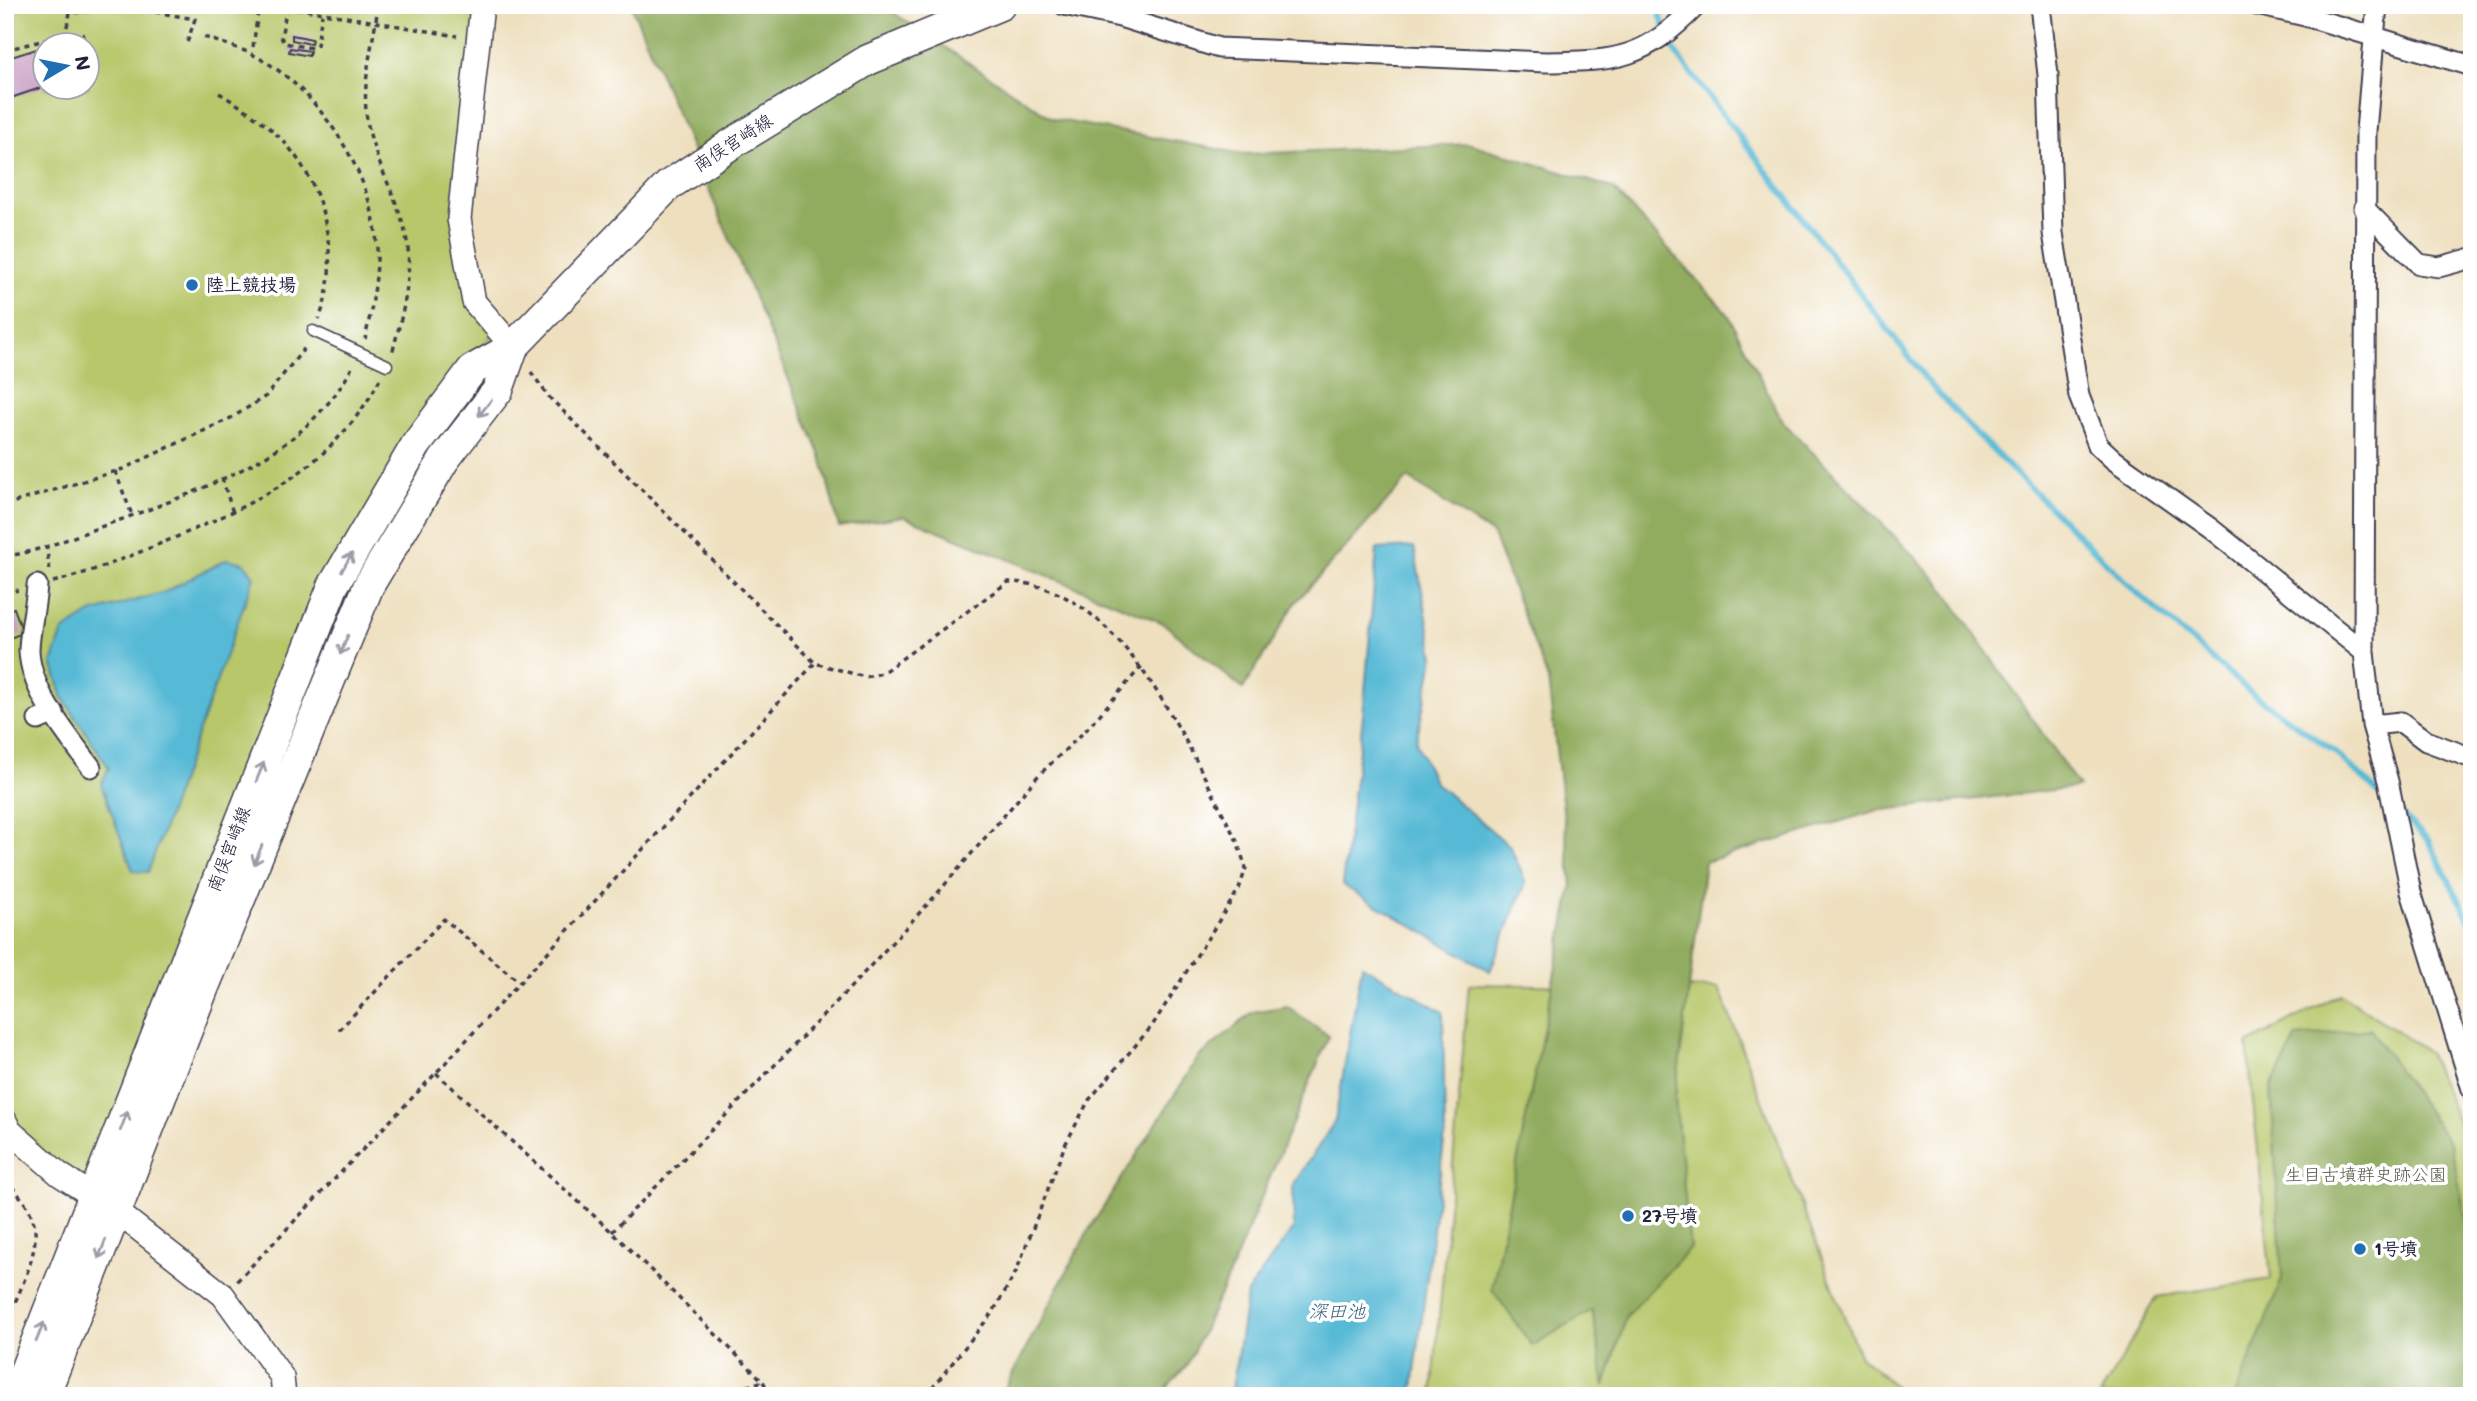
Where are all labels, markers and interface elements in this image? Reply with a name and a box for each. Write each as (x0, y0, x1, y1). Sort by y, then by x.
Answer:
north arrow (32, 32, 102, 102)
text: N (70, 54, 97, 72)
street label: 南俣宮崎線 (688, 108, 777, 177)
place label: 陸上競技場 (206, 272, 296, 296)
marker: 陸上競技場 (184, 277, 200, 293)
one-way arrow (477, 398, 492, 417)
one-way arrow (341, 553, 355, 573)
one-way arrow (337, 633, 350, 655)
one-way arrow (254, 762, 267, 783)
street label: 南俣宮崎線 (201, 802, 255, 895)
one-way arrow (250, 844, 263, 866)
one-way arrow (118, 1110, 131, 1132)
park label: 生目古墳群史跡公園 (2285, 1162, 2447, 1186)
place label: 27号墳 (1642, 1203, 1698, 1227)
marker: 27号墳 (1620, 1208, 1636, 1224)
place label: 1号墳 (2374, 1236, 2418, 1260)
one-way arrow (94, 1237, 107, 1259)
marker: 1号墳 (2352, 1241, 2368, 1257)
water label: 深田池 (1308, 1298, 1366, 1323)
one-way arrow (35, 1322, 48, 1344)

